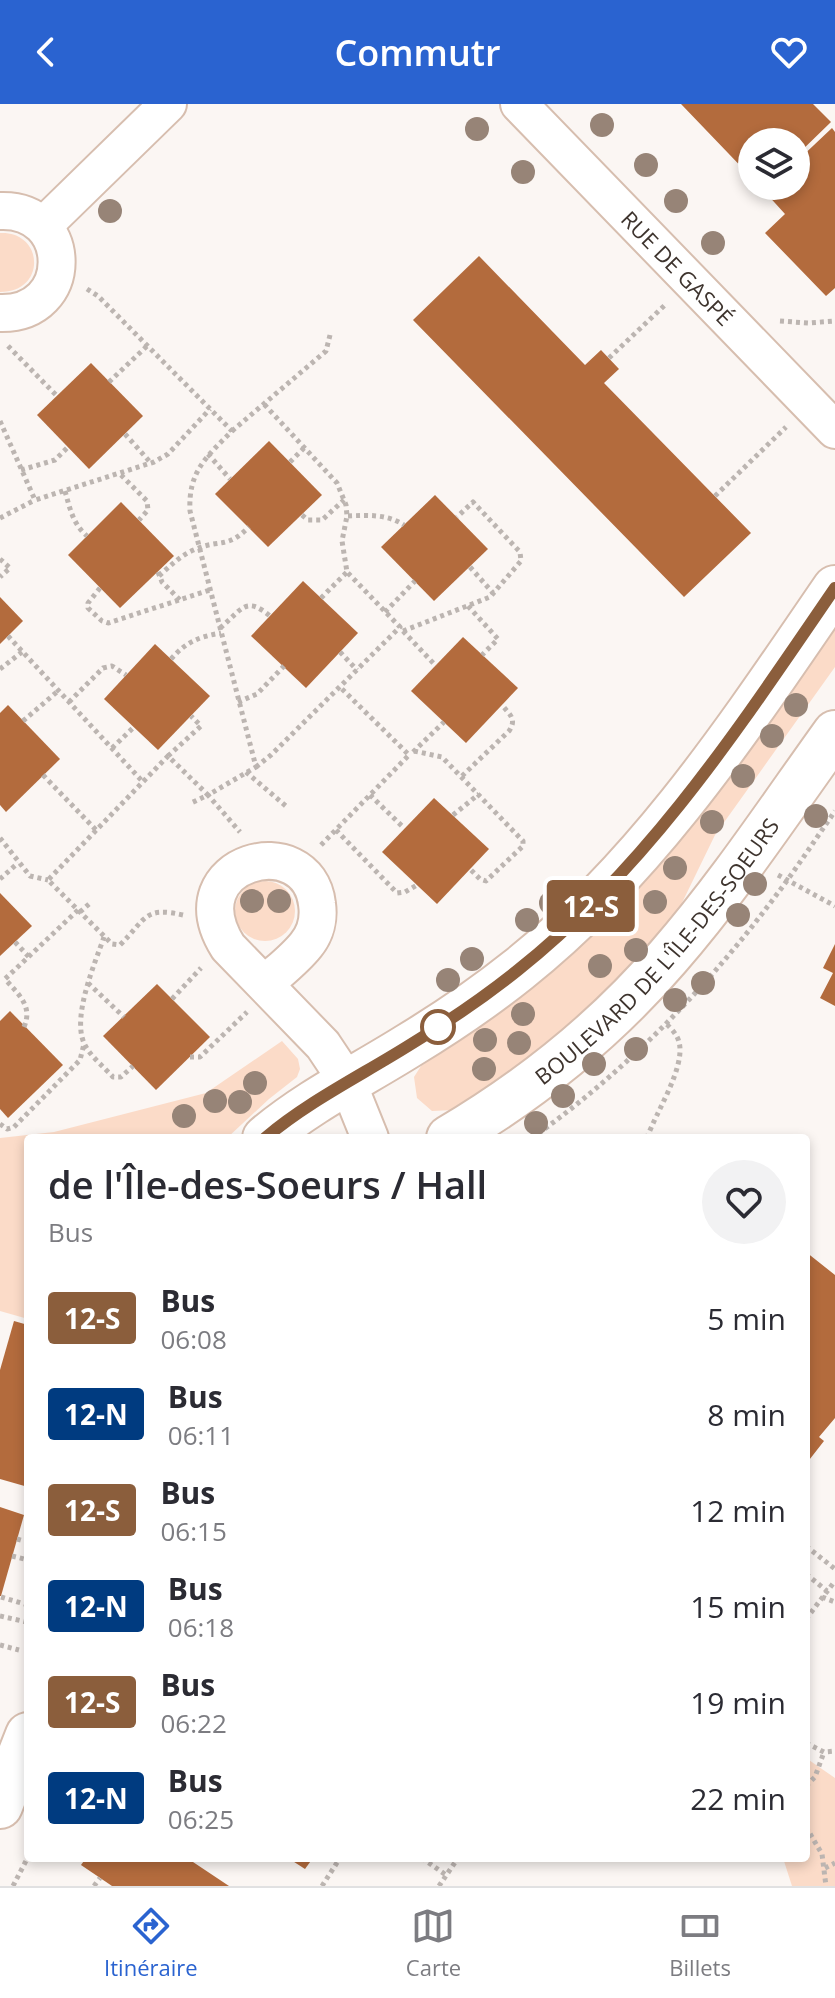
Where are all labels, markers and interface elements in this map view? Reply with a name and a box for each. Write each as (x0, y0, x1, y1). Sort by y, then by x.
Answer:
text: Commutr (334, 28, 501, 77)
icon: back (24, 30, 68, 74)
icon: heart (767, 30, 811, 74)
map controls (738, 128, 810, 200)
button: layers (738, 128, 810, 200)
street label: RUE DE GASPÉ (615, 204, 740, 332)
street label: BOULEVARD DE L'ÎLE-DES-SOEURS (528, 812, 785, 1091)
line badge: 12-S (535, 880, 647, 932)
text: 12-S (563, 887, 619, 925)
unlabelled marker (421, 1010, 455, 1044)
text: de l'Île-des-Soeurs / Hall (48, 1158, 487, 1210)
button: heart (702, 1160, 786, 1244)
text: Bus (48, 1214, 93, 1250)
text: Bus (160, 1280, 215, 1321)
text: 5 min (707, 1298, 786, 1339)
text: 12-S (64, 1299, 120, 1337)
text: 06:08 (160, 1321, 227, 1357)
text: Bus (168, 1376, 223, 1417)
text: 8 min (707, 1394, 786, 1435)
text: 12-N (64, 1395, 128, 1433)
text: 06:11 (168, 1417, 234, 1453)
text: Bus (160, 1472, 215, 1513)
text: 12 min (690, 1490, 786, 1531)
text: 12-S (64, 1491, 120, 1529)
text: 06:15 (160, 1513, 227, 1549)
text: Bus (168, 1568, 223, 1609)
text: 15 min (690, 1586, 786, 1627)
text: 12-N (64, 1587, 128, 1625)
text: 06:18 (168, 1609, 234, 1645)
text: Bus (160, 1664, 215, 1705)
text: 19 min (690, 1682, 786, 1723)
text: 12-S (64, 1683, 120, 1721)
text: 06:22 (160, 1705, 227, 1741)
text: Bus (168, 1760, 223, 1801)
text: 22 min (690, 1778, 786, 1819)
text: 12-N (64, 1779, 128, 1817)
text: 06:25 (168, 1801, 234, 1837)
tab: Itinéraire (104, 1904, 198, 1982)
tab: Carte (406, 1904, 461, 1982)
tab: Billets (669, 1904, 731, 1982)

